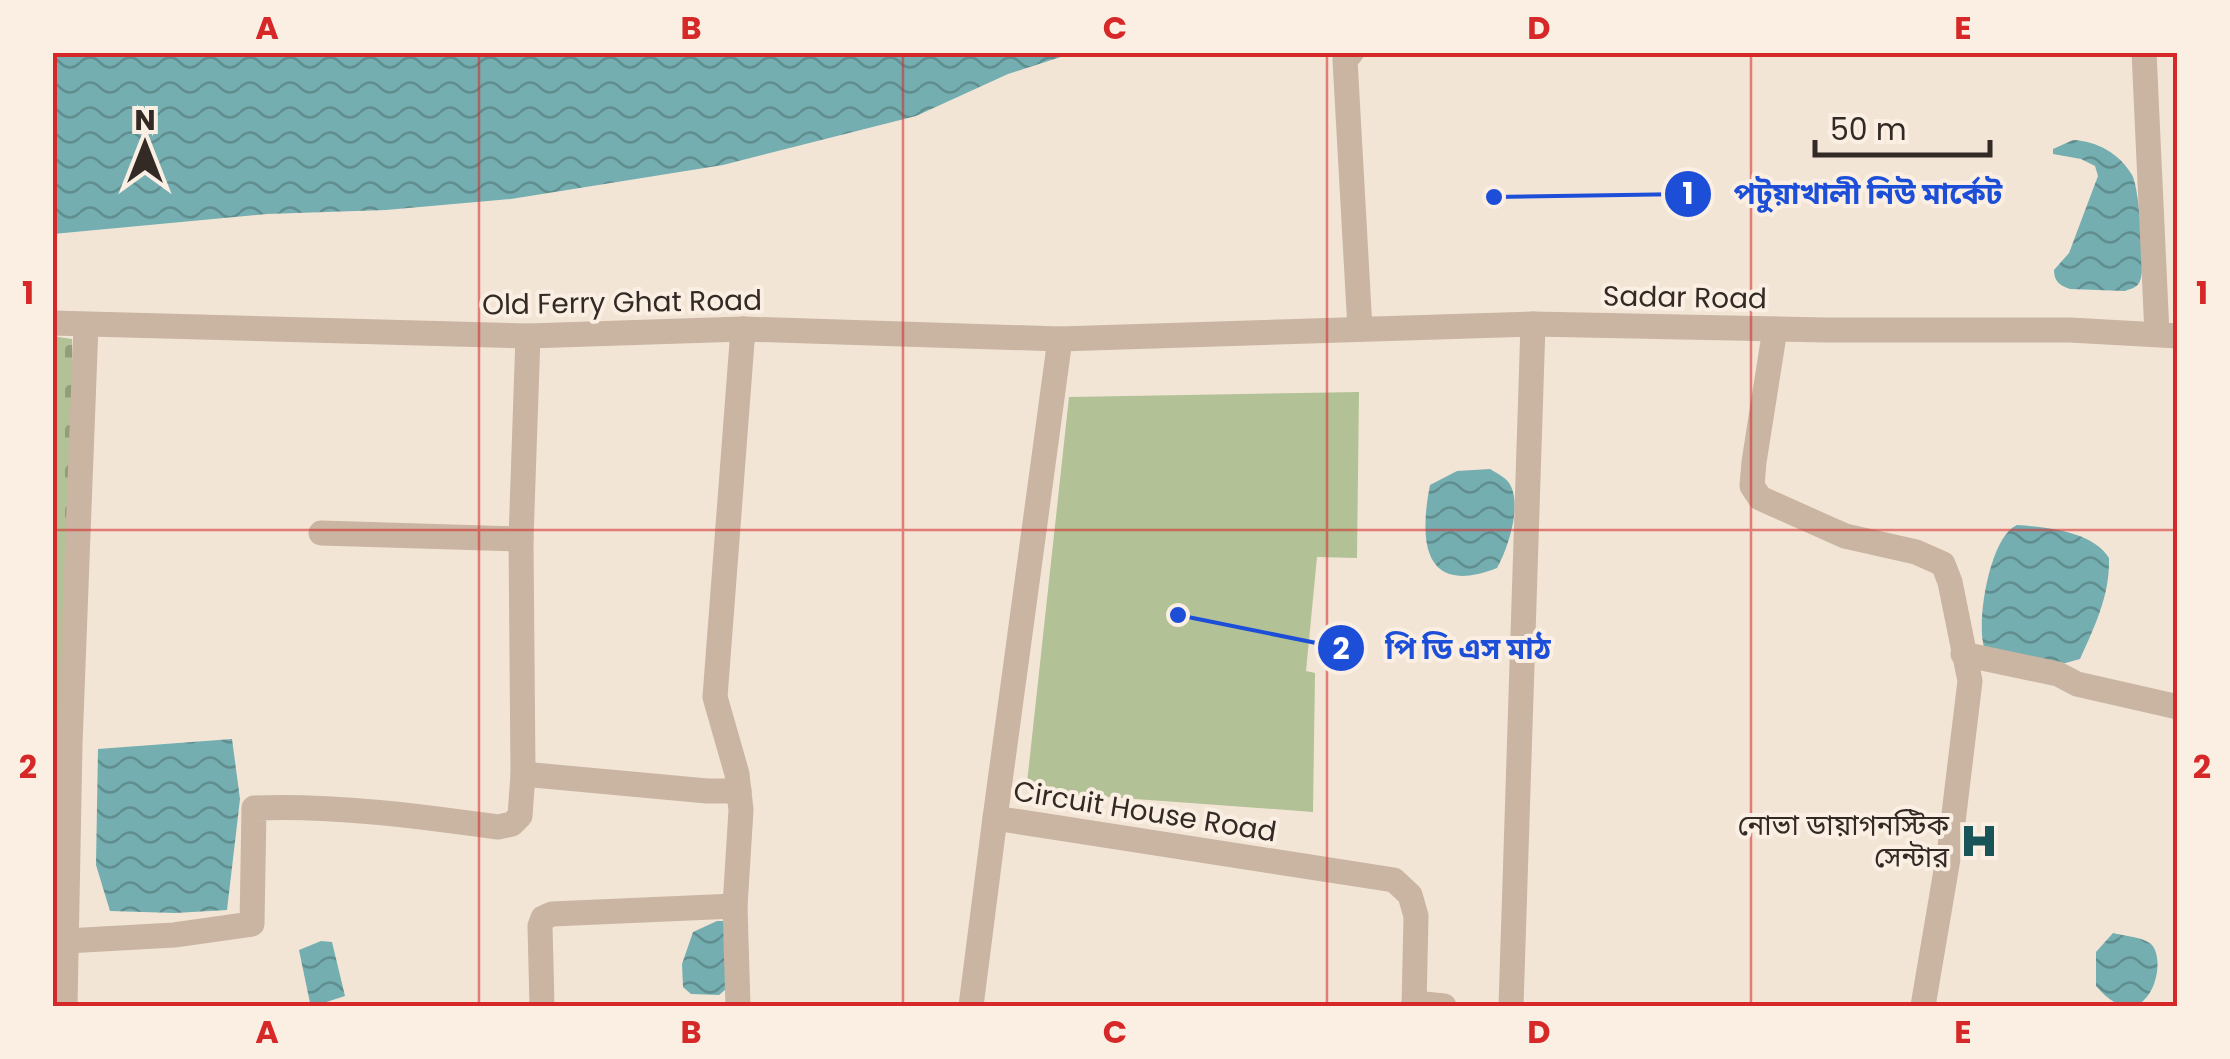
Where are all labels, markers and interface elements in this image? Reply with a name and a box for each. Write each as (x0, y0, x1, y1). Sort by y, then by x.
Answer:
text: A (255, 5, 279, 50)
text: B (680, 5, 702, 50)
text: C (1103, 5, 1127, 50)
text: D (1527, 5, 1551, 50)
text: E (1954, 5, 1972, 50)
north arrow (95, 95, 195, 195)
scale bar (1815, 95, 1990, 157)
text: N (134, 101, 156, 140)
text: 50 m (1830, 108, 1907, 151)
callout: পটুয়াখালী নিউ মার্কেট (1663, 164, 2022, 224)
text: 1 (1682, 172, 1694, 215)
text: পটুয়াখালী নিউ মার্কেট (1734, 172, 2004, 215)
text: 1 (22, 270, 34, 315)
text: 1 (2196, 270, 2208, 315)
street label: Sadar Road (1603, 277, 1767, 318)
street label: Old Ferry Ghat Road (482, 281, 762, 324)
callout: পি ডি এস মাঠ (1316, 618, 1571, 678)
text: 2 (1332, 627, 1350, 670)
text: পি ডি এস মাঠ (1384, 627, 1552, 670)
text: 2 (19, 744, 37, 789)
text: 2 (2193, 744, 2211, 789)
street label: Circuit House Road (1011, 771, 1279, 852)
place label: নোভা ডায়াগনস্টিক সেন্টার (1737, 806, 1949, 877)
hospital icon: নোভা ডায়াগনস্টিক সেন্টার (1958, 820, 2000, 862)
text: A (255, 1009, 279, 1054)
text: B (680, 1009, 702, 1054)
text: C (1103, 1009, 1127, 1054)
text: D (1527, 1009, 1551, 1054)
text: E (1954, 1009, 1972, 1054)

